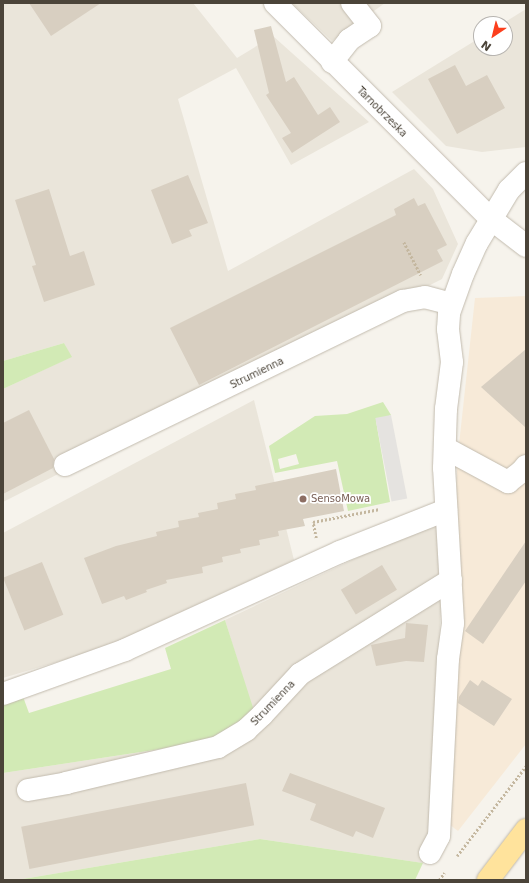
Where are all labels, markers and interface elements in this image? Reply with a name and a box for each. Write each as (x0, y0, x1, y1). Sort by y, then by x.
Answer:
north arrow (473, 16, 513, 56)
text: N (479, 37, 494, 53)
street label: Tarnobrzeska (354, 84, 410, 140)
street label: Strumienna (228, 355, 286, 391)
place label: SensoMowa (311, 493, 370, 505)
marker: SensoMowa (298, 494, 308, 504)
street label: Strumienna (248, 678, 298, 728)

